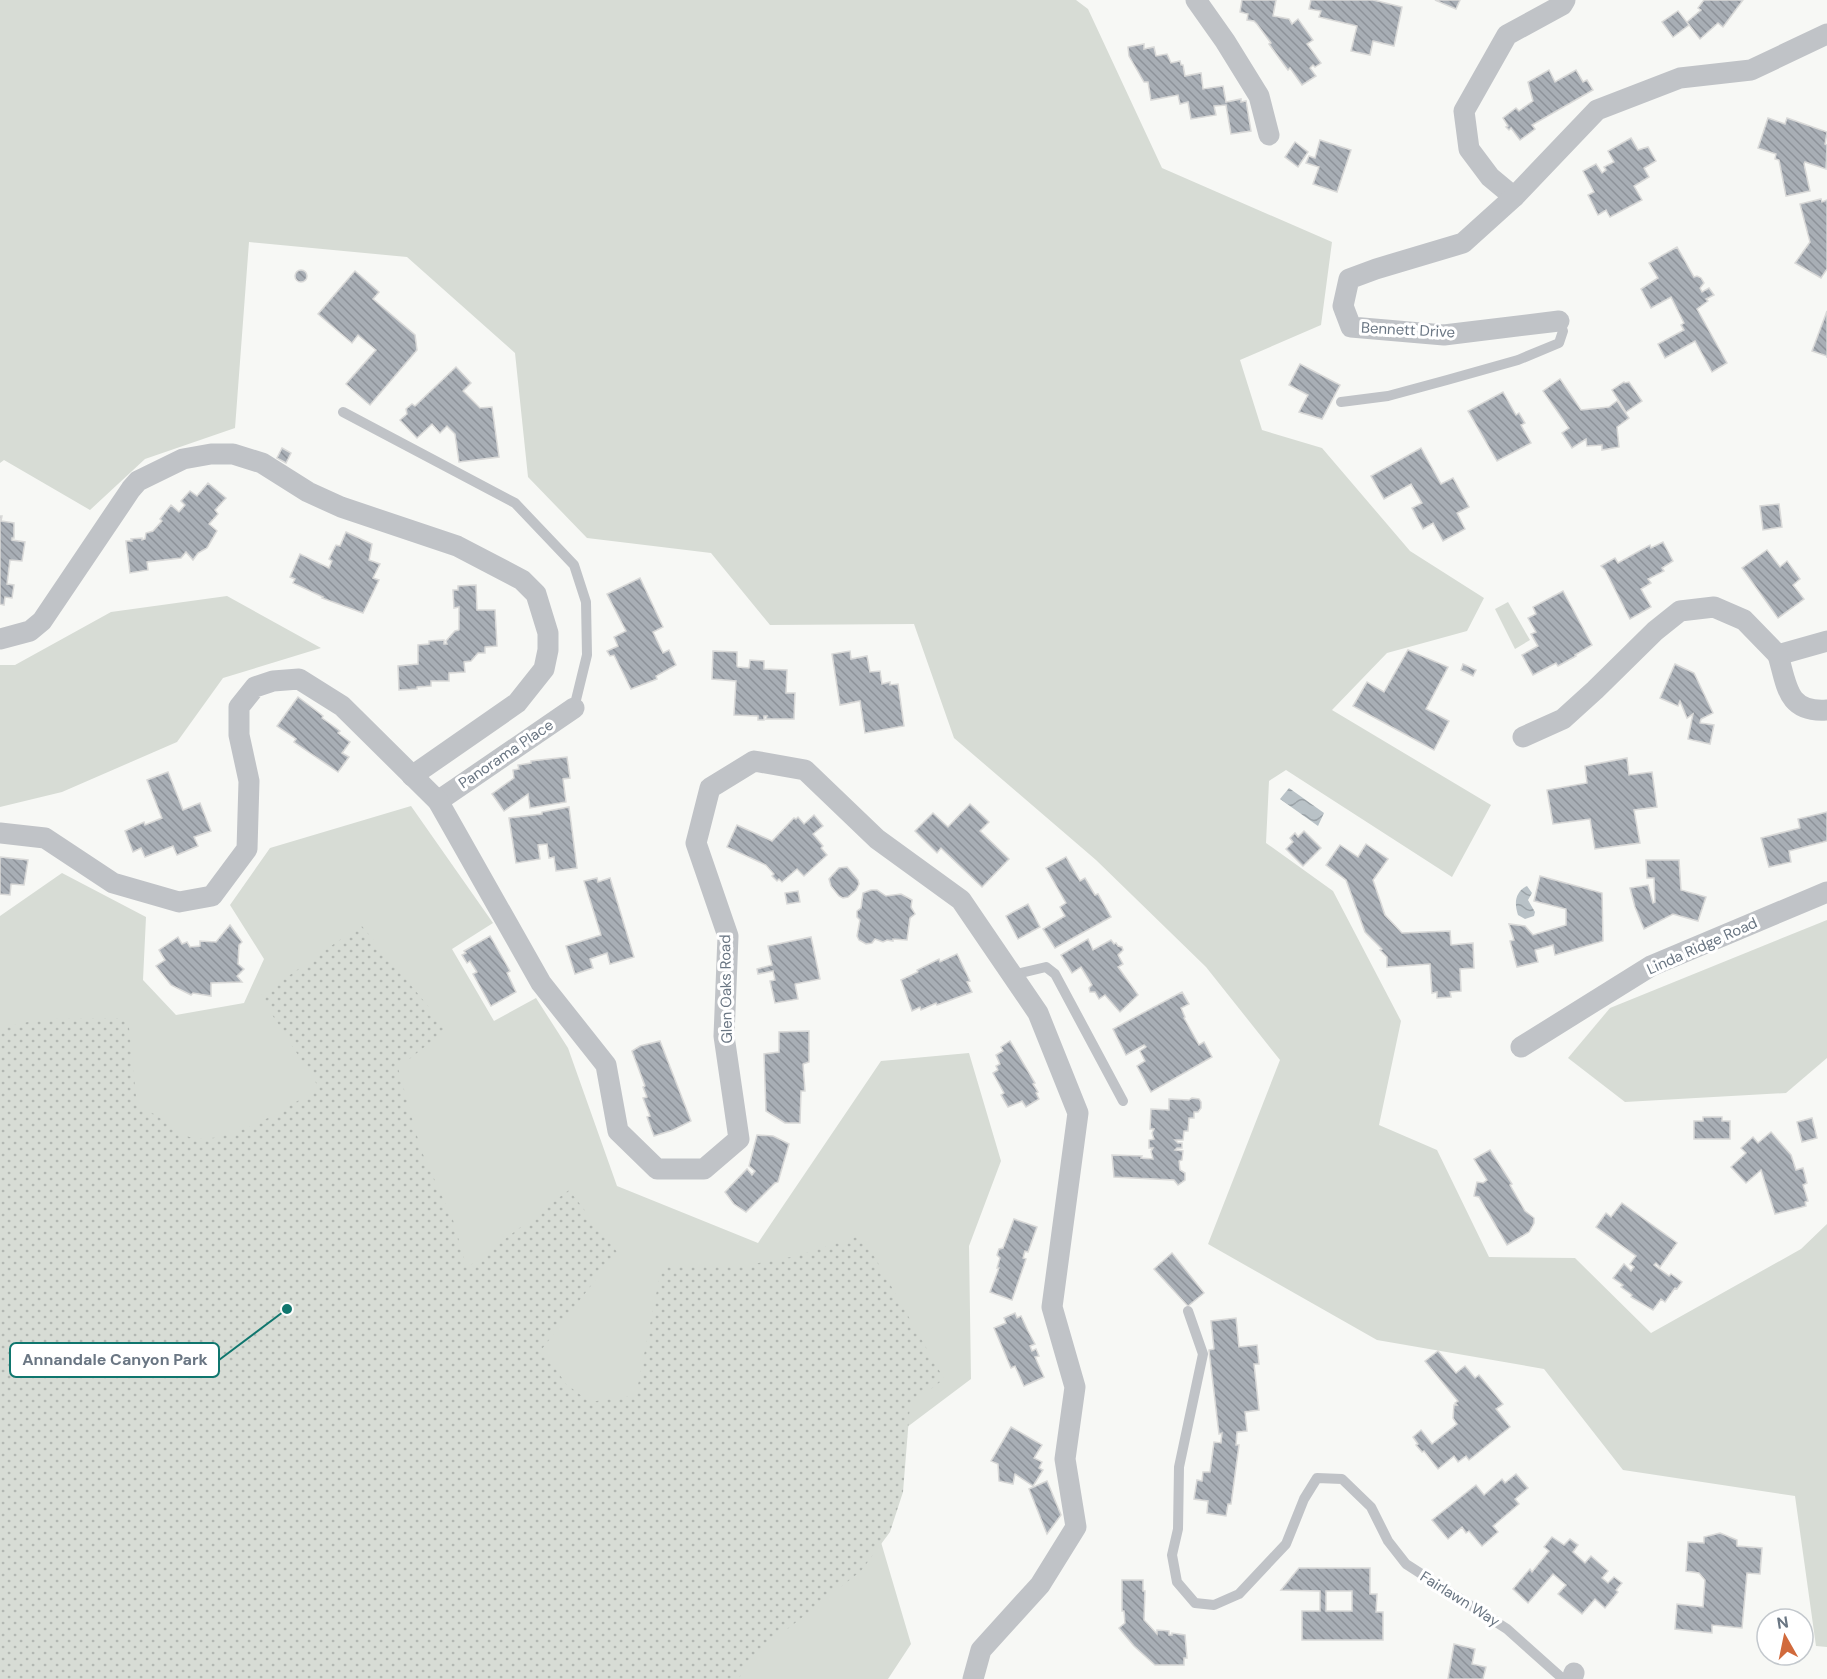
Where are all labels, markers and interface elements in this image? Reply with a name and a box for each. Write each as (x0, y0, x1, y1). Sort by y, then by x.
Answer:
street label: Bennett Drive (1360, 318, 1456, 342)
street label: Panorama Place (455, 715, 557, 793)
street label: Linda Ridge Road (1644, 913, 1760, 979)
street label: Glen Oaks Road (715, 934, 737, 1044)
callout: Annandale Canyon Park (10, 1343, 219, 1377)
text: Annandale Canyon Park (22, 1349, 208, 1370)
street label: Fairlawn Way (1416, 1567, 1504, 1632)
north arrow (1755, 1607, 1815, 1667)
text: N (1775, 1611, 1790, 1634)

